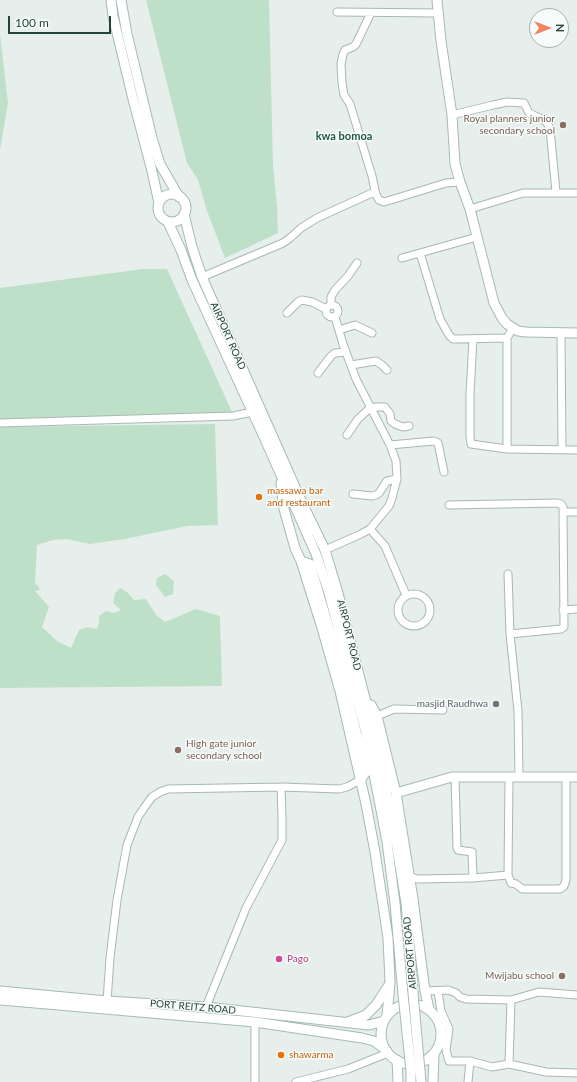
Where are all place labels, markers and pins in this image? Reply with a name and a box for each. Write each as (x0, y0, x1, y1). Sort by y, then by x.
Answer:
place label: Royal planners junior secondary school (463, 113, 555, 136)
marker: Royal planners junior secondary school (558, 120, 568, 130)
place label: massawa bar and restaurant (267, 485, 331, 508)
marker: massawa bar and restaurant (254, 492, 264, 502)
place label: masjid Raudhwa (417, 698, 488, 710)
marker: masjid Raudhwa (491, 699, 501, 709)
place label: High gate junior secondary school (186, 738, 262, 762)
marker: High gate junior secondary school (173, 745, 183, 755)
place label: Pago (287, 953, 309, 965)
marker: Pago (274, 954, 284, 964)
place label: Mwijabu school (485, 970, 554, 982)
marker: Mwijabu school (557, 971, 567, 981)
place label: shawarma (289, 1049, 333, 1061)
marker: shawarma (276, 1050, 286, 1060)

